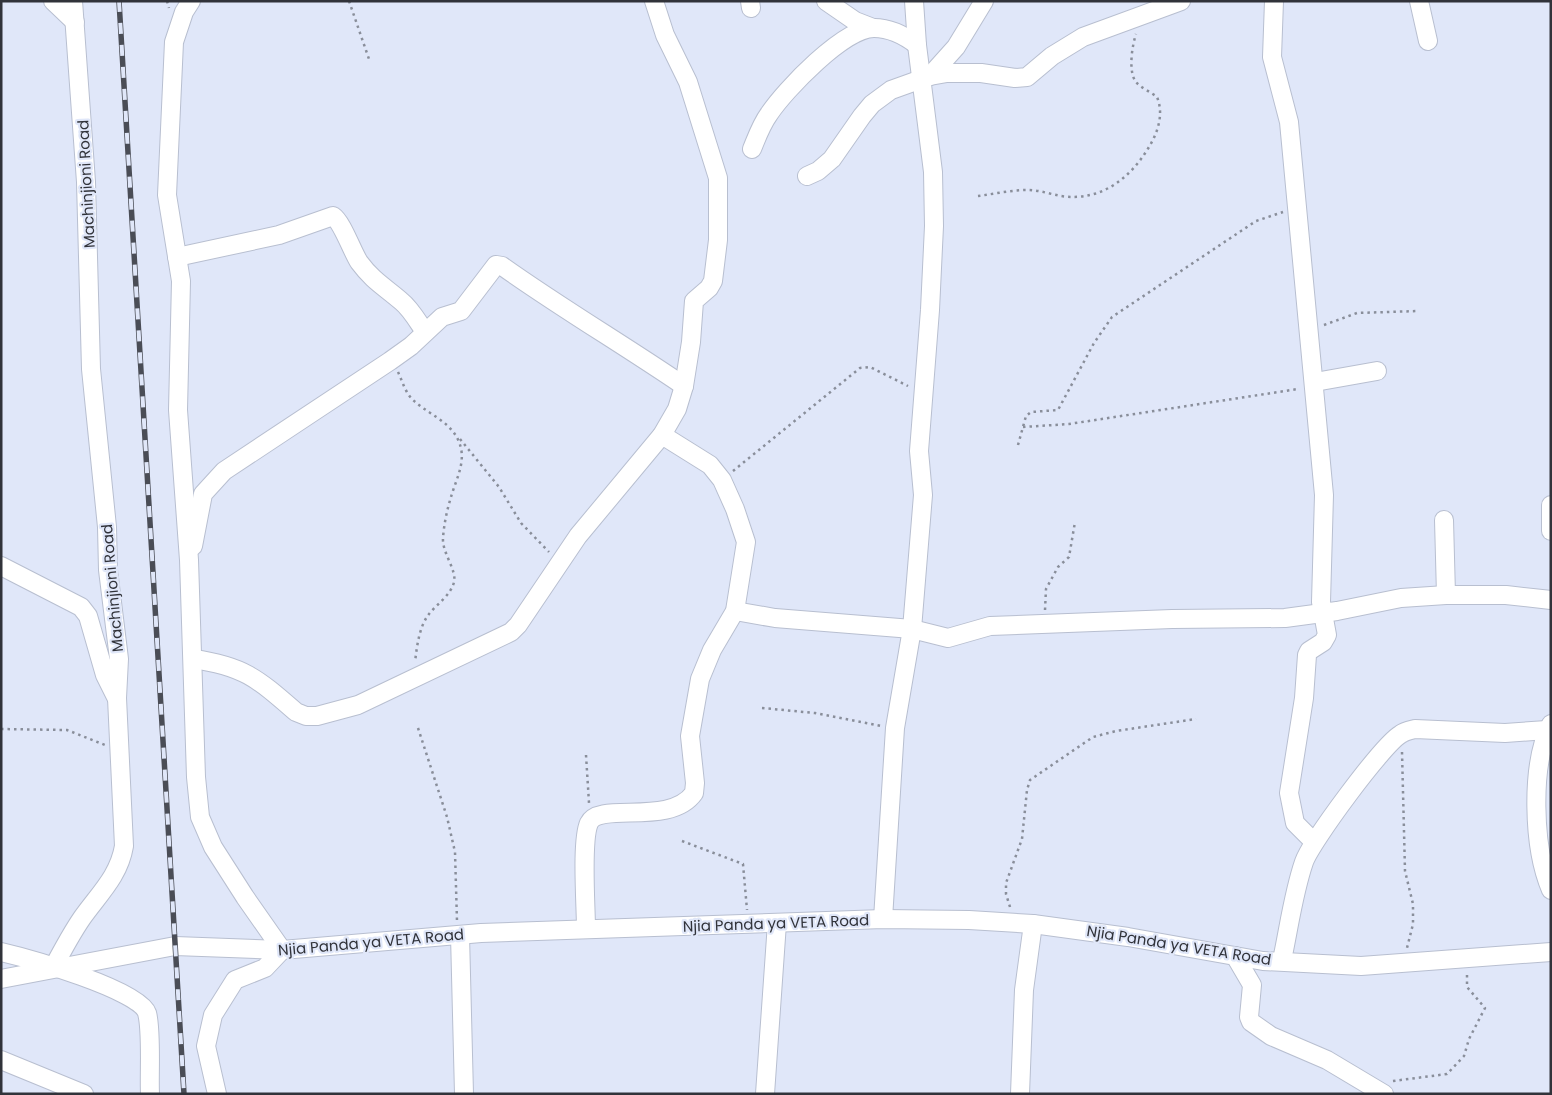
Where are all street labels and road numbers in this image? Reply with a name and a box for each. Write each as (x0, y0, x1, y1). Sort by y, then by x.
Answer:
street label: Machinjioni Road (72, 119, 100, 249)
street label: Machinjioni Road (96, 523, 128, 653)
street label: Njia Panda ya VETA Road (682, 909, 870, 937)
street label: Njia Panda ya VETA Road (1085, 920, 1273, 970)
street label: Njia Panda ya VETA Road (277, 923, 465, 961)

